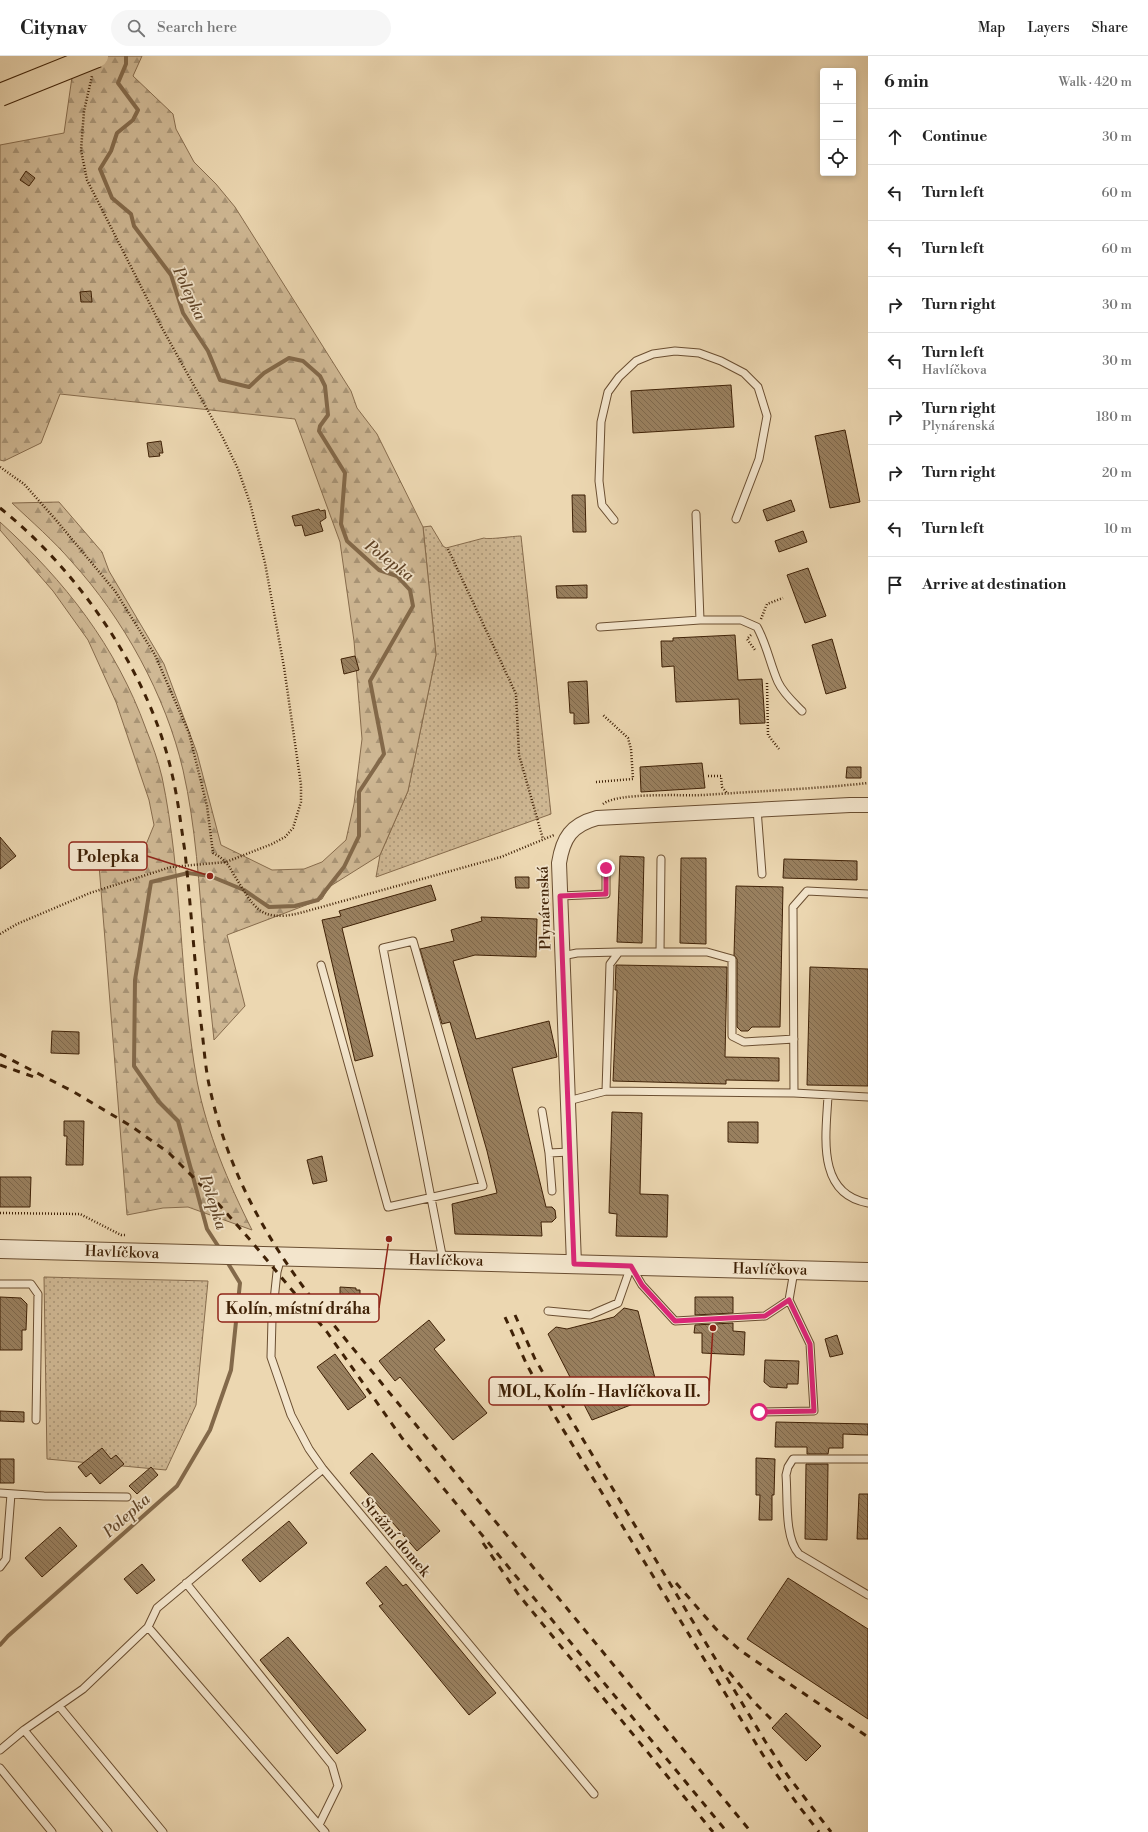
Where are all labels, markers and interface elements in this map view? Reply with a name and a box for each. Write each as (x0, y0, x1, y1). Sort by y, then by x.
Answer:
search box (111, 10, 391, 46)
text: Citynav (20, 16, 87, 40)
icon: search (125, 17, 147, 39)
text: Search here (157, 18, 237, 37)
text: Map (978, 19, 1005, 37)
text: Layers (1027, 19, 1070, 37)
text: Share (1092, 19, 1128, 37)
map controls (820, 68, 856, 176)
button: + (820, 68, 856, 104)
text: 6 min (884, 71, 929, 93)
text: Walk · 420 m (1058, 74, 1132, 90)
button: − (820, 104, 856, 140)
icon: ahead (884, 126, 906, 148)
text: Continue (922, 127, 987, 146)
text: 30 m (1102, 129, 1132, 145)
button: locate (820, 140, 856, 176)
icon: left (884, 182, 906, 204)
text: Turn left (922, 183, 984, 202)
text: 60 m (1101, 185, 1132, 201)
icon: left (884, 238, 906, 260)
text: Turn left (922, 239, 984, 258)
text: 60 m (1101, 241, 1132, 257)
water label: Polepka (168, 263, 210, 323)
icon: right (884, 294, 906, 316)
text: Turn right (922, 295, 996, 314)
text: 30 m (1102, 297, 1132, 313)
text: Turn left (922, 343, 984, 362)
icon: left (884, 350, 906, 372)
text: 30 m (1102, 353, 1132, 369)
text: Havlíčkova (922, 362, 987, 378)
text: Turn right (922, 399, 996, 418)
icon: right (884, 406, 906, 428)
text: 180 m (1096, 409, 1132, 425)
text: Plynárenská (922, 418, 995, 434)
icon: right (884, 462, 906, 484)
text: Turn right (922, 463, 996, 482)
text: 20 m (1102, 465, 1132, 481)
icon: left (884, 518, 906, 540)
text: Turn left (922, 519, 984, 538)
text: 10 m (1104, 521, 1132, 537)
water label: Polepka (360, 535, 418, 586)
icon: arrive (884, 574, 906, 596)
text: Arrive at destination (922, 575, 1066, 594)
callout: Polepka (69, 842, 147, 870)
text: Polepka (77, 847, 140, 867)
route end (597, 859, 615, 877)
street label: Plynárenská (534, 865, 555, 950)
water label: Polepka (195, 1171, 231, 1232)
street label: Havlíčkova (84, 1242, 160, 1263)
street label: Havlíčkova (408, 1250, 484, 1271)
street label: Havlíčkova (732, 1259, 808, 1280)
callout: Kolín, místní dráha (218, 1294, 379, 1322)
text: Kolín, místní dráha (225, 1299, 371, 1319)
callout: MOL, Kolín - Havlíčkova II. (489, 1377, 709, 1405)
text: MOL, Kolín - Havlíčkova II. (497, 1382, 701, 1402)
route start (750, 1403, 768, 1421)
water label: Polepka (98, 1489, 154, 1543)
street label: Strážní domek (357, 1494, 435, 1582)

